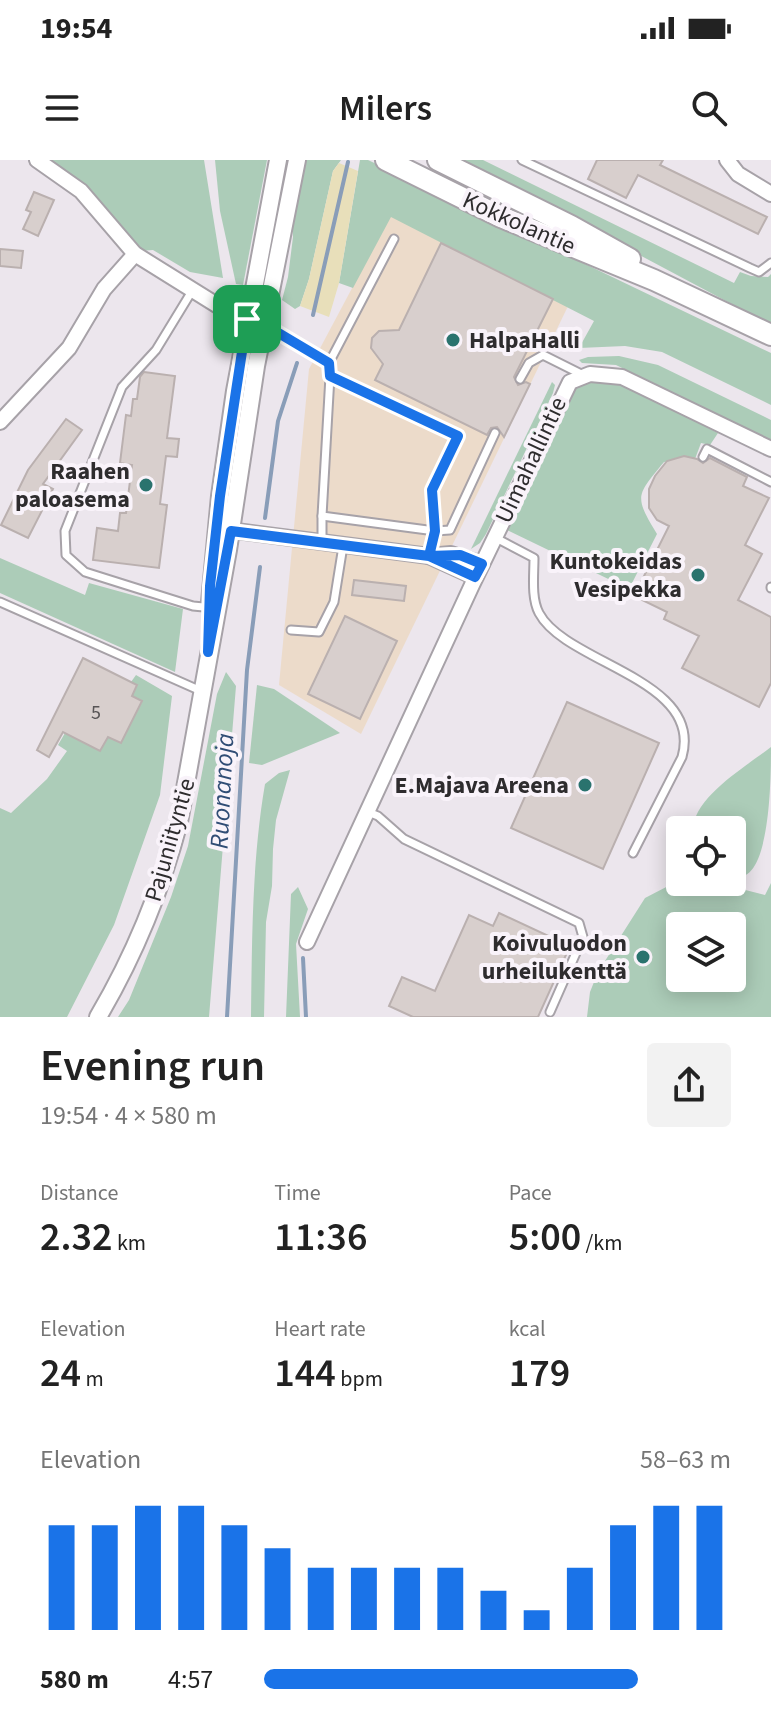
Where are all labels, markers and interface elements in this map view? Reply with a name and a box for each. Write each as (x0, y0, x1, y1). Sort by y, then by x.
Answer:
text: 19:54 (40, 7, 112, 50)
text: Milers (339, 83, 432, 134)
icon: menu (40, 86, 84, 130)
icon: search (687, 86, 731, 130)
street label: Kokkolantie (457, 183, 581, 263)
pin (213, 285, 281, 353)
icon: arrive (225, 297, 269, 341)
place label: HalpaHalli (469, 323, 580, 358)
marker: HalpaHalli (444, 331, 462, 349)
street label: Uimahallintie (486, 391, 576, 529)
place label: Raahen paloasema (15, 454, 130, 517)
marker: Raahen paloasema (137, 476, 155, 494)
place label: Kuntokeidas Vesipekka (550, 544, 682, 607)
marker: Kuntokeidas Vesipekka (689, 566, 707, 584)
house number: 5 (91, 699, 101, 727)
water label: Ruonanoja (200, 732, 244, 850)
place label: E.Majava Areena (395, 768, 569, 803)
street label: Pajuniityntie (136, 774, 204, 906)
marker: E.Majava Areena (576, 776, 594, 794)
map controls (666, 816, 746, 992)
button: locate (666, 816, 746, 896)
button: layers (666, 912, 746, 992)
place label: Koivuluodon urheilukenttä (482, 926, 627, 989)
marker: Koivuluodon urheilukenttä (634, 948, 652, 966)
text: Evening run (40, 1035, 265, 1098)
button: share (647, 1043, 731, 1127)
text: 19:54 · 4 × 580 m (40, 1097, 217, 1134)
text: Distance (40, 1177, 118, 1209)
text: Time (274, 1177, 321, 1209)
text: Pace (509, 1177, 552, 1209)
text: 2.32 (40, 1209, 113, 1266)
text: 11:36 (274, 1209, 367, 1266)
text: 5:00 (509, 1209, 581, 1266)
text: km (113, 1227, 146, 1259)
text: /km (581, 1227, 622, 1259)
text: Elevation (40, 1313, 126, 1345)
text: Heart rate (274, 1313, 366, 1345)
text: kcal (509, 1313, 546, 1345)
text: 24 (40, 1345, 81, 1402)
text: 144 (274, 1345, 336, 1402)
text: 179 (509, 1345, 570, 1402)
text: m (81, 1363, 104, 1395)
text: bpm (336, 1363, 383, 1395)
text: Elevation (40, 1441, 141, 1478)
text: 58–63 m (640, 1441, 731, 1478)
text: 580 m (40, 1661, 109, 1698)
text: 4:57 (168, 1661, 213, 1698)

